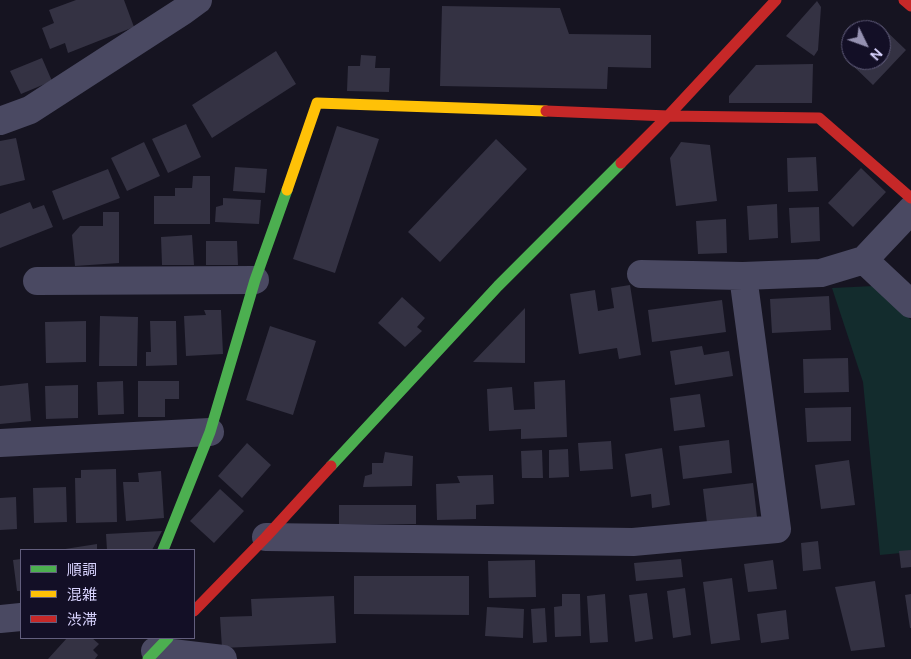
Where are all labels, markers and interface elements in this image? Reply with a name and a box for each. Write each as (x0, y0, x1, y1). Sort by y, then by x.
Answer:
north arrow (841, 20, 891, 70)
text: N (866, 45, 887, 64)
legend (20, 549, 195, 639)
text: 順調 (67, 560, 97, 580)
text: 混雑 (67, 585, 97, 605)
text: 渋滞 (67, 610, 97, 630)

